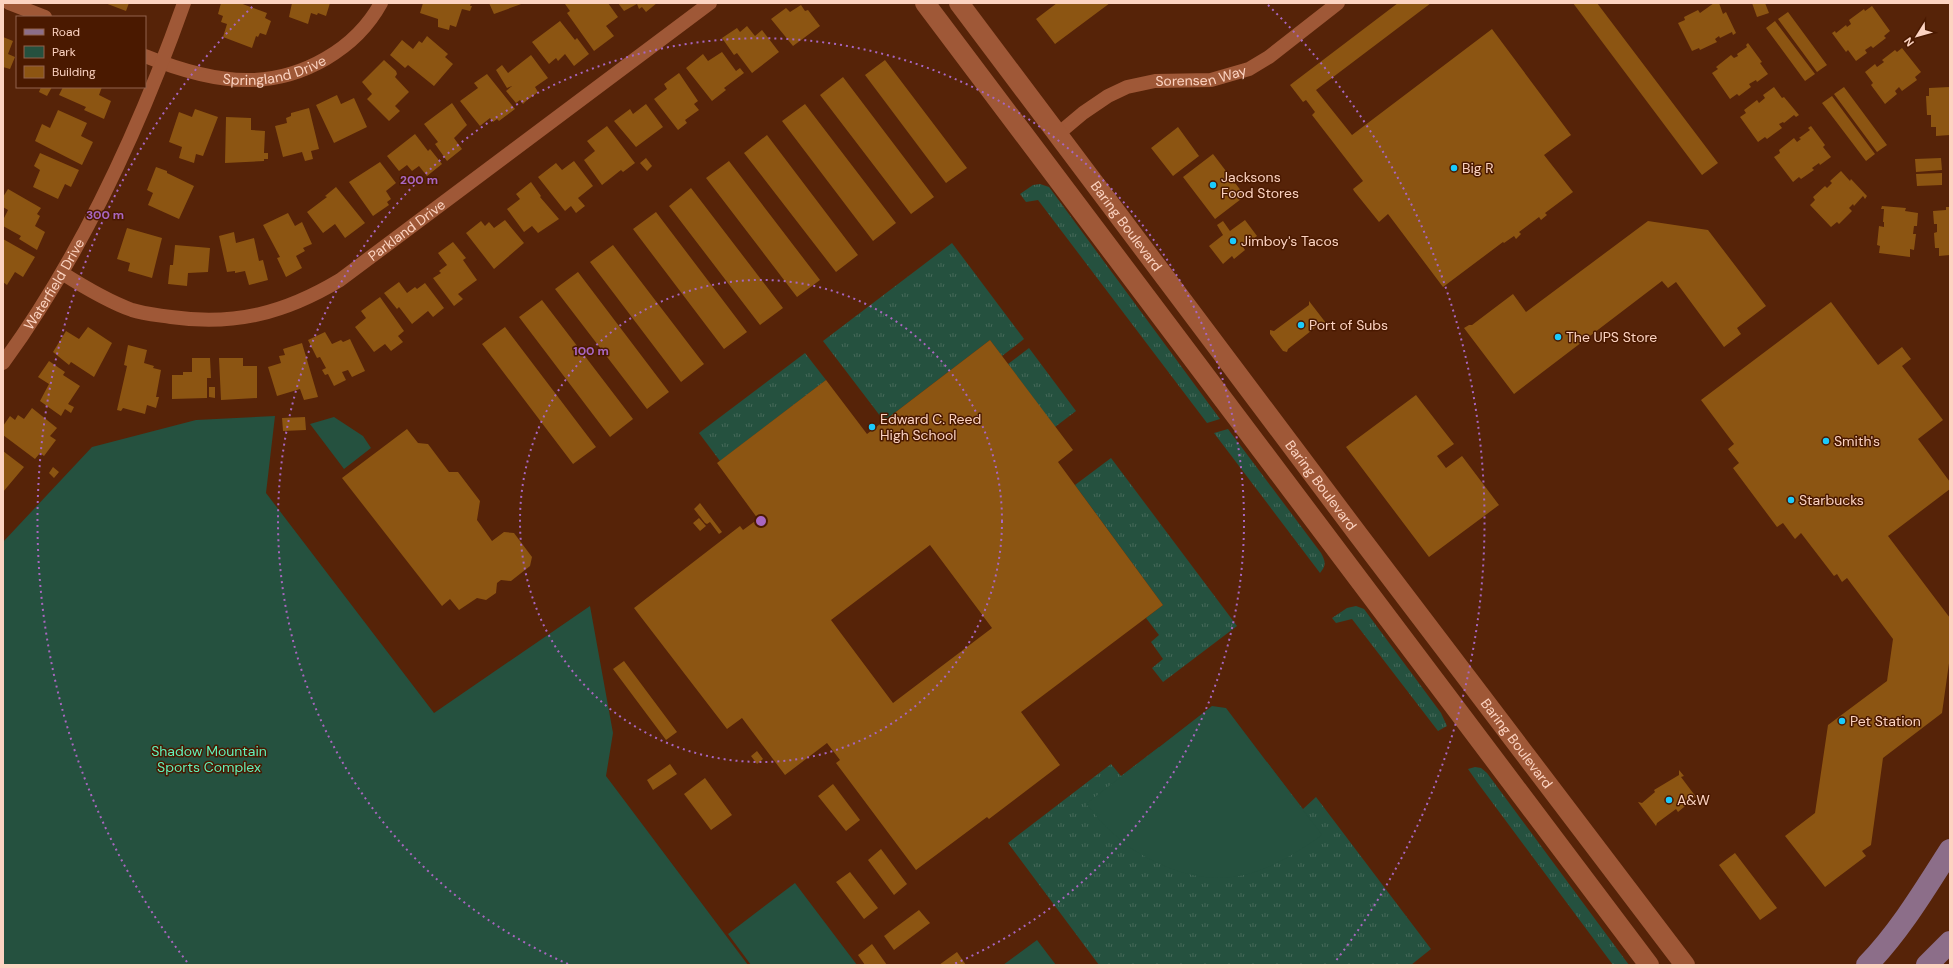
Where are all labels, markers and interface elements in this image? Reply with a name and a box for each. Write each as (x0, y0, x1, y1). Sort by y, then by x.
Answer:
legend (16, 16, 146, 88)
north arrow (1897, 16, 1937, 56)
text: Road (52, 24, 80, 40)
text: N (1901, 35, 1917, 49)
text: Park (52, 44, 76, 60)
street label: Springland Drive (222, 51, 329, 89)
street label: Sorensen Way (1155, 61, 1249, 90)
text: Building (52, 64, 96, 80)
place label: Big R (1462, 159, 1494, 177)
marker: Big R (1449, 163, 1459, 173)
place label: Jacksons Food Stores (1221, 168, 1299, 202)
text: 200 m (400, 172, 438, 188)
street label: Baring Boulevard (1087, 177, 1166, 275)
marker: Jacksons Food Stores (1208, 180, 1218, 190)
street label: Parkland Drive (364, 195, 449, 265)
text: 300 m (86, 207, 124, 223)
place label: Jimboy's Tacos (1241, 232, 1339, 250)
street label: Waterfield Drive (20, 235, 88, 333)
marker: Jimboy's Tacos (1228, 236, 1238, 246)
place label: Port of Subs (1309, 316, 1388, 334)
marker: Port of Subs (1296, 320, 1306, 330)
place label: The UPS Store (1566, 328, 1657, 346)
marker: The UPS Store (1553, 332, 1563, 342)
text: 100 m (573, 343, 609, 359)
place label: Edward C. Reed High School (880, 410, 981, 444)
marker: Edward C. Reed High School (867, 422, 877, 432)
place label: Smith's (1834, 432, 1880, 450)
marker: Smith's (1821, 436, 1831, 446)
street label: Baring Boulevard (1281, 437, 1361, 534)
place label: Starbucks (1799, 491, 1864, 509)
marker: Starbucks (1786, 495, 1796, 505)
centre of rings (754, 514, 768, 528)
street label: Baring Boulevard (1477, 695, 1557, 792)
place label: Pet Station (1850, 712, 1921, 730)
marker: Pet Station (1837, 716, 1847, 726)
park label: Shadow Mountain Sports Complex (151, 742, 267, 776)
place label: A&W (1677, 791, 1710, 809)
marker: A&W (1664, 795, 1674, 805)

